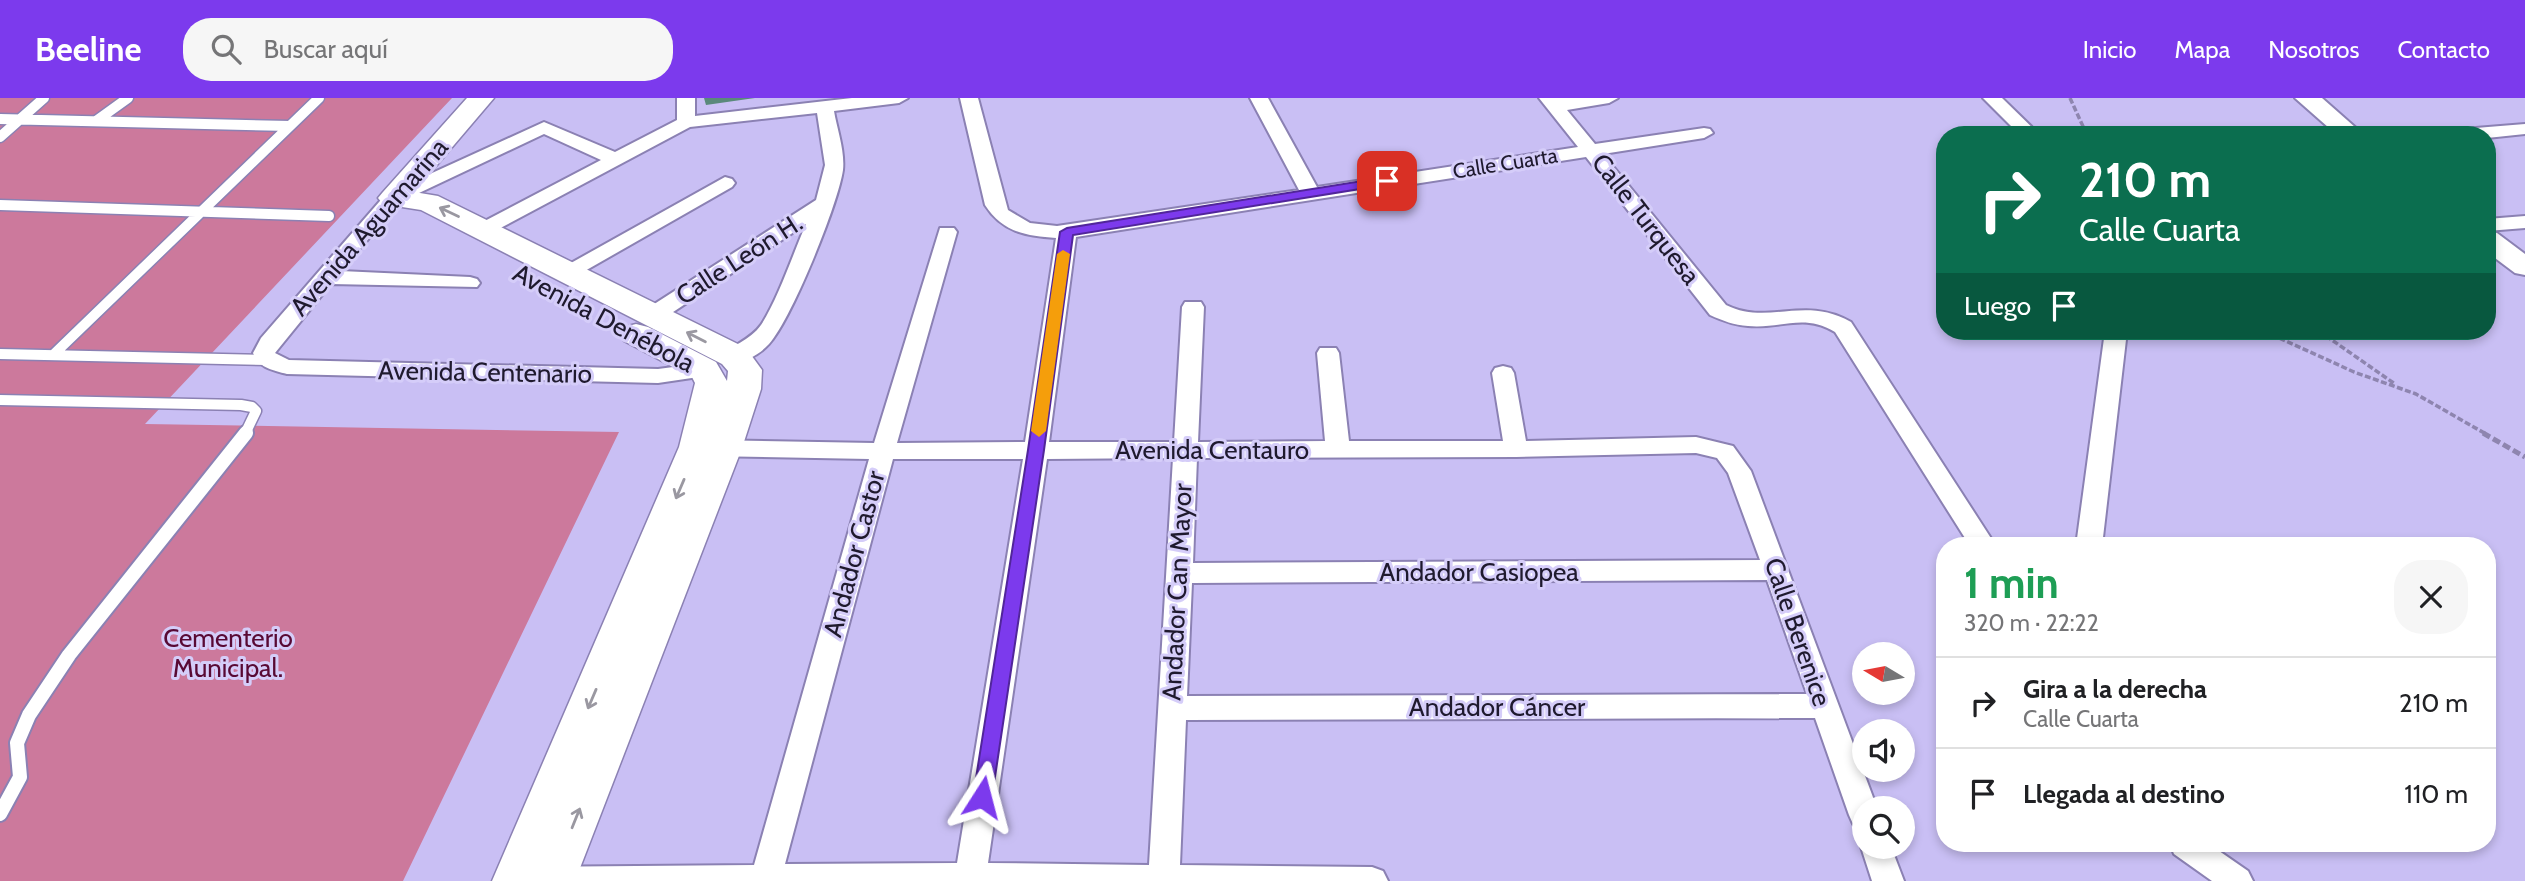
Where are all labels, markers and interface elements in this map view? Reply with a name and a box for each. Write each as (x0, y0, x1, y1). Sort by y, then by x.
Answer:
search box (183, 18, 673, 81)
text: Beeline (35, 29, 141, 69)
icon: search (207, 30, 245, 68)
text: Buscar aquí (263, 33, 388, 65)
text: Inicio (2083, 35, 2136, 64)
text: Mapa (2174, 35, 2230, 64)
text: Nosotros (2268, 35, 2359, 64)
text: Contacto (2397, 35, 2490, 64)
street label: Avenida Aguamarina (283, 131, 455, 322)
street label: Calle Cuarta (1451, 142, 1559, 184)
street label: Calle Turquesa (1585, 147, 1707, 291)
text: 210 m (2079, 150, 2211, 209)
pin (1357, 151, 1417, 211)
icon: right (1964, 154, 2055, 245)
icon: arrive (1368, 162, 1406, 200)
one-way arrow (439, 205, 460, 219)
street label: Calle León H. (670, 206, 808, 312)
text: Calle Cuarta (2079, 210, 2240, 249)
street label: Avenida Denébola (508, 257, 701, 380)
icon: arrive (2045, 287, 2083, 325)
text: Luego (1964, 290, 2031, 322)
one-way arrow (686, 329, 707, 343)
street label: Avenida Centenario (378, 354, 592, 390)
street label: Avenida Centauro (1115, 434, 1309, 466)
street label: Andador Castor (816, 467, 892, 641)
one-way arrow (673, 478, 686, 499)
street label: Andador Can Mayor (1155, 482, 1199, 701)
street label: Calle Berenice (1758, 554, 1838, 710)
street label: Andador Casiopea (1379, 556, 1579, 588)
text: 1 min (1964, 557, 2059, 609)
button: close (2394, 560, 2468, 634)
text: 320 m · 22:22 (1964, 609, 2099, 637)
park label: Cementerio Municipal. (163, 622, 293, 684)
north arrow (1852, 642, 1914, 705)
map controls (1852, 642, 1915, 859)
text: Gira a la derecha (2023, 673, 2207, 705)
icon: right (1964, 684, 2002, 722)
text: 210 m (2399, 687, 2468, 719)
one-way arrow (585, 688, 598, 709)
street label: Andador Cáncer (1409, 691, 1586, 723)
text: Calle Cuarta (2023, 705, 2139, 733)
button: sound (1852, 719, 1915, 782)
position arrow (945, 760, 1019, 834)
icon: arrive (1964, 775, 2002, 813)
text: Llegada al destino (2023, 778, 2225, 810)
text: 110 m (2404, 778, 2468, 810)
button: search (1852, 796, 1915, 859)
one-way arrow (570, 807, 583, 829)

